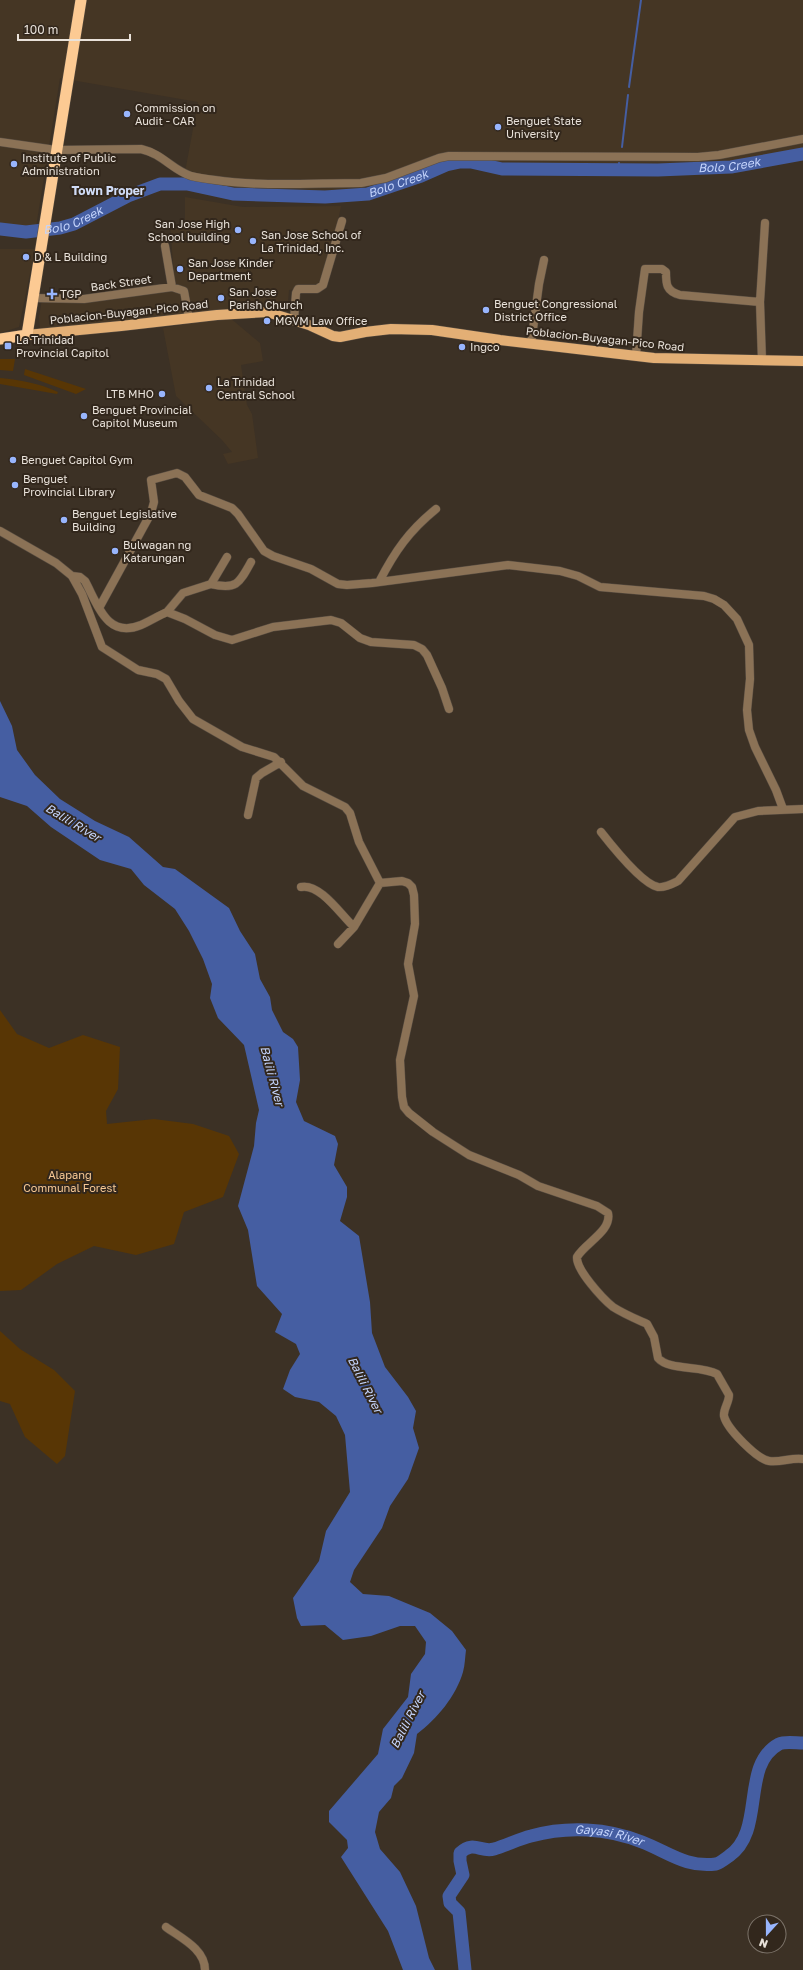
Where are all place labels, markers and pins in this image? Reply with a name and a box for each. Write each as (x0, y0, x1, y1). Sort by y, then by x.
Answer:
place label: Commission on Audit - CAR (135, 101, 216, 127)
marker: Commission on Audit - CAR (122, 109, 132, 119)
place label: Benguet State University (506, 114, 582, 140)
marker: Benguet State University (493, 122, 503, 132)
place label: Institute of Public Administration (22, 151, 116, 177)
marker: Institute of Public Administration (9, 159, 19, 169)
place label: San Jose High School building (148, 217, 230, 243)
marker: San Jose High School building (233, 225, 243, 235)
place label: San Jose School of La Trinidad, Inc. (261, 228, 361, 254)
marker: San Jose School of La Trinidad, Inc. (248, 236, 258, 246)
place label: D & L Building (34, 250, 107, 263)
marker: D & L Building (21, 252, 31, 262)
place label: San Jose Kinder Department (188, 256, 274, 282)
marker: San Jose Kinder Department (175, 264, 185, 274)
place label: San Jose Parish Church (229, 285, 303, 311)
place label: TGP (60, 287, 82, 300)
marker: TGP (47, 289, 57, 299)
marker: San Jose Parish Church (216, 293, 226, 303)
place label: Benguet Congressional District Office (494, 297, 618, 323)
marker: Benguet Congressional District Office (481, 305, 491, 315)
place label: MGVM Law Office (275, 314, 367, 327)
marker: MGVM Law Office (262, 316, 272, 326)
place label: La Trinidad Provincial Capitol (16, 333, 109, 359)
place label: Ingco (470, 340, 500, 353)
marker: La Trinidad Provincial Capitol (3, 341, 13, 351)
marker: Ingco (457, 342, 467, 352)
place label: La Trinidad Central School (217, 375, 296, 401)
marker: La Trinidad Central School (204, 383, 214, 393)
place label: LTB MHO (106, 387, 154, 400)
marker: LTB MHO (157, 389, 167, 399)
place label: Benguet Provincial Capitol Museum (92, 403, 192, 429)
marker: Benguet Provincial Capitol Museum (79, 411, 89, 421)
place label: Benguet Capitol Gym (21, 453, 133, 466)
marker: Benguet Capitol Gym (8, 455, 18, 465)
place label: Benguet Provincial Library (23, 472, 115, 498)
marker: Benguet Provincial Library (10, 480, 20, 490)
place label: Benguet Legislative Building (72, 507, 177, 533)
marker: Benguet Legislative Building (59, 515, 69, 525)
place label: Bulwagan ng Katarungan (123, 538, 191, 564)
marker: Bulwagan ng Katarungan (110, 546, 120, 556)

